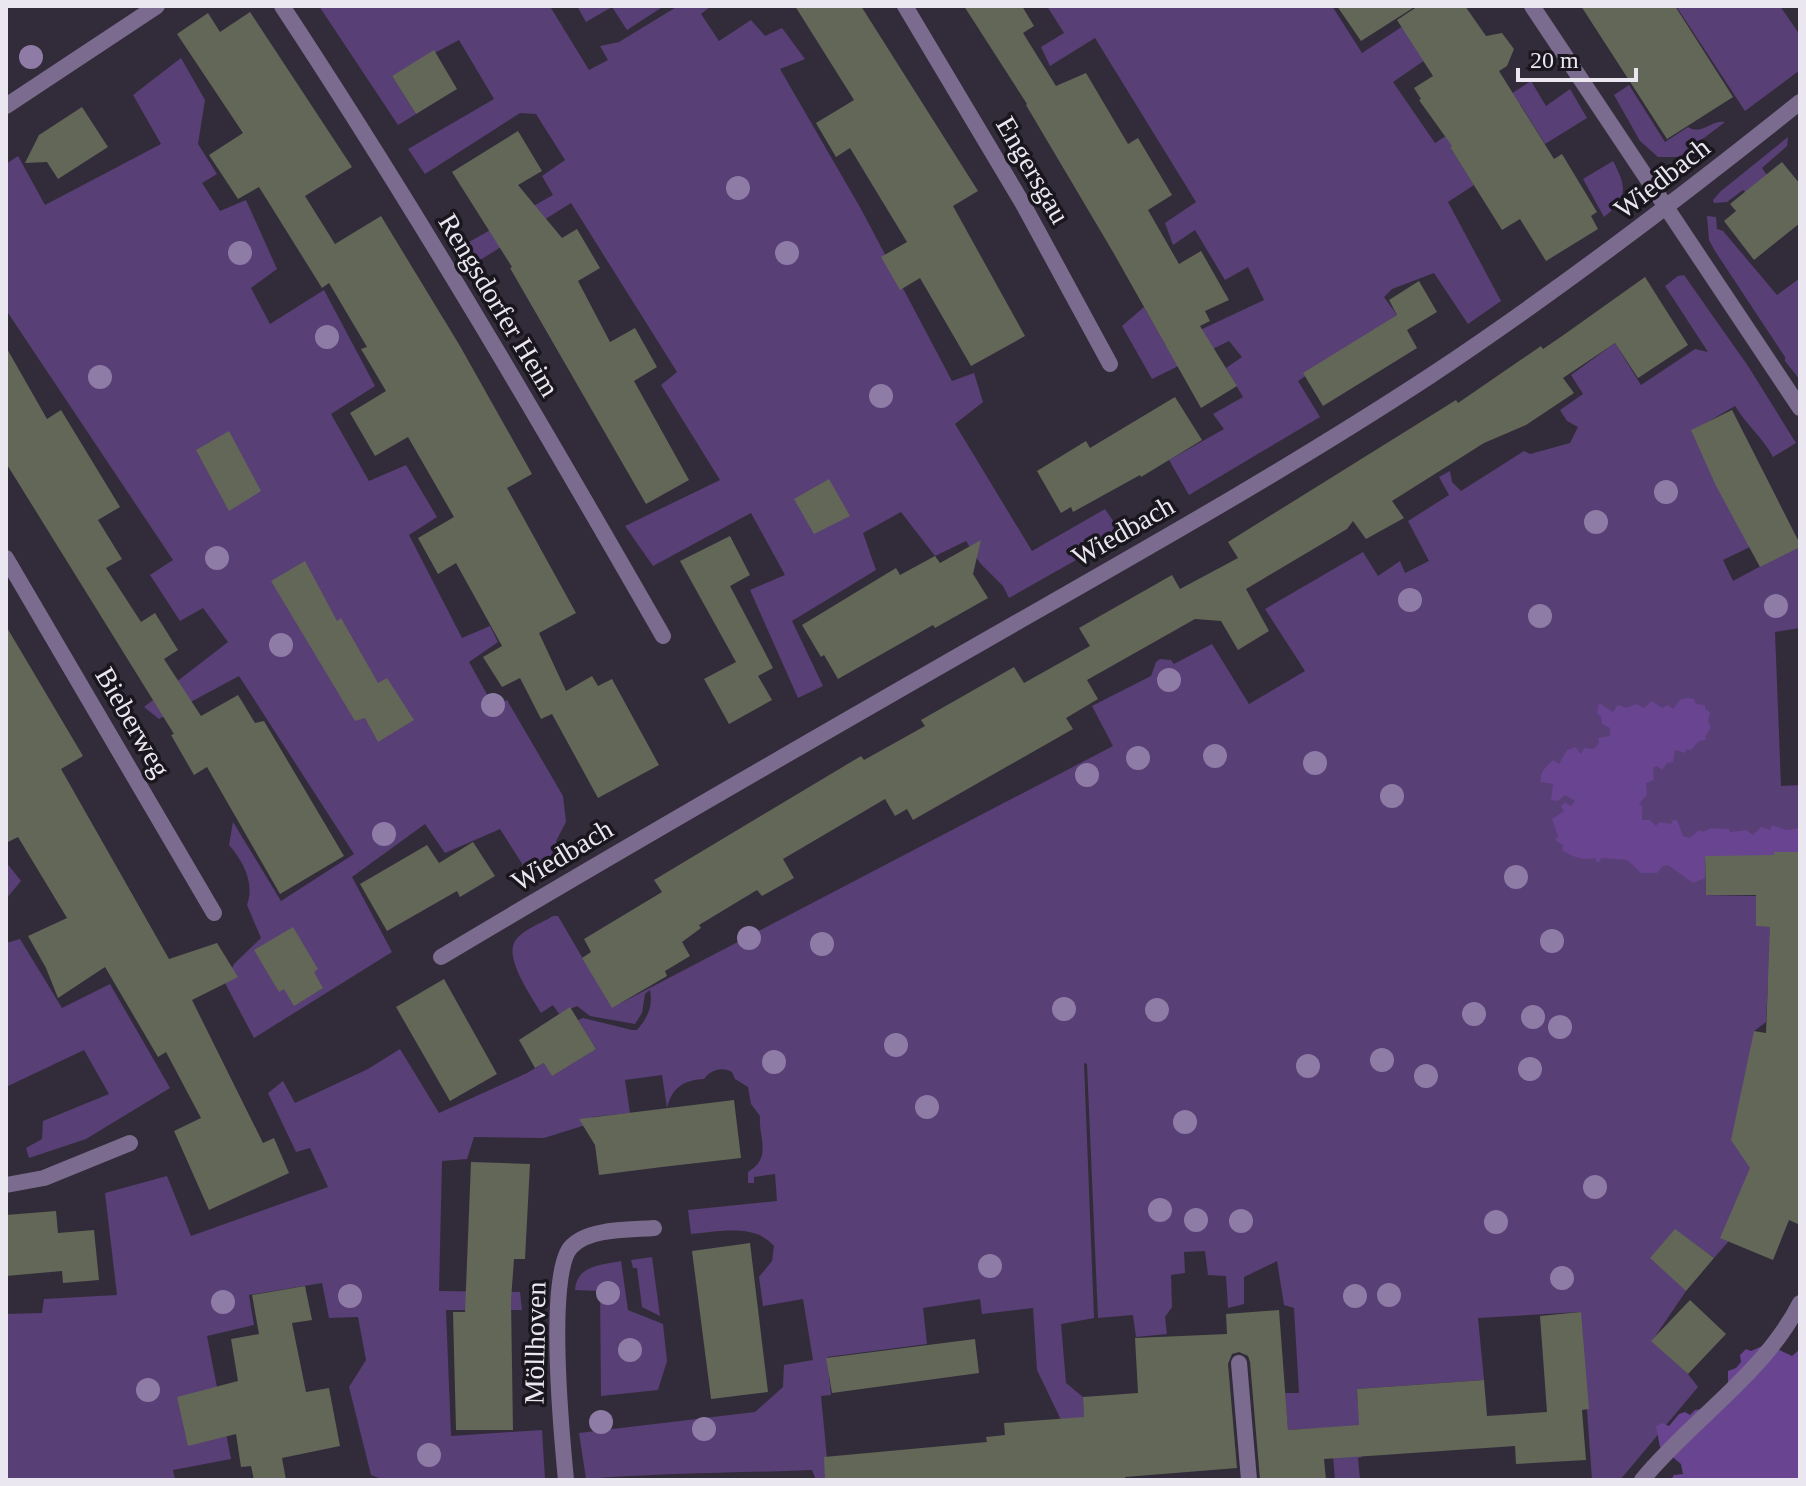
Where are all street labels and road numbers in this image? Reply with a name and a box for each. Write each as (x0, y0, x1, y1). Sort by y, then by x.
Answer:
street label: Engersgau (990, 111, 1076, 229)
street label: Wiedbach (1608, 131, 1716, 225)
street label: Rengsdorfer Heim (432, 208, 566, 402)
street label: Wiedbach (1067, 489, 1179, 573)
street label: Bieberweg (89, 662, 177, 782)
street label: Wiedbach (506, 813, 618, 897)
street label: Möllhoven (518, 1281, 552, 1405)

